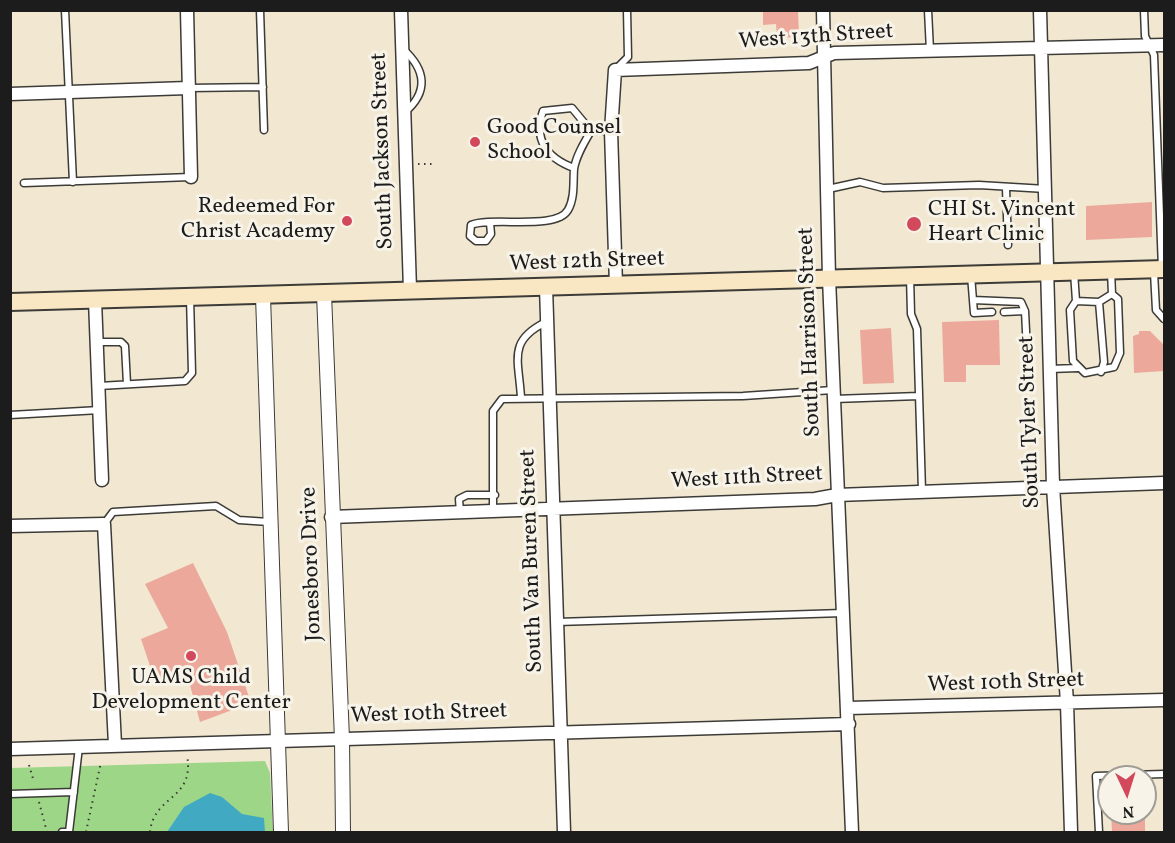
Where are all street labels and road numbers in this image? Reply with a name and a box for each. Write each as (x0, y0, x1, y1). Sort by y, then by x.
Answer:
street label: West 13th Street (738, 19, 894, 57)
street label: South Jackson Street (367, 52, 401, 250)
street label: South Harrison Street (794, 226, 828, 438)
street label: West 12th Street (509, 247, 665, 279)
street label: South Tyler Street (1015, 335, 1047, 509)
street label: South Van Buren Street (516, 449, 550, 673)
street label: West 11th Street (670, 462, 824, 496)
street label: Jonesboro Drive (297, 486, 329, 642)
street label: West 10th Street (927, 668, 1085, 700)
street label: West 10th Street (350, 699, 508, 731)

